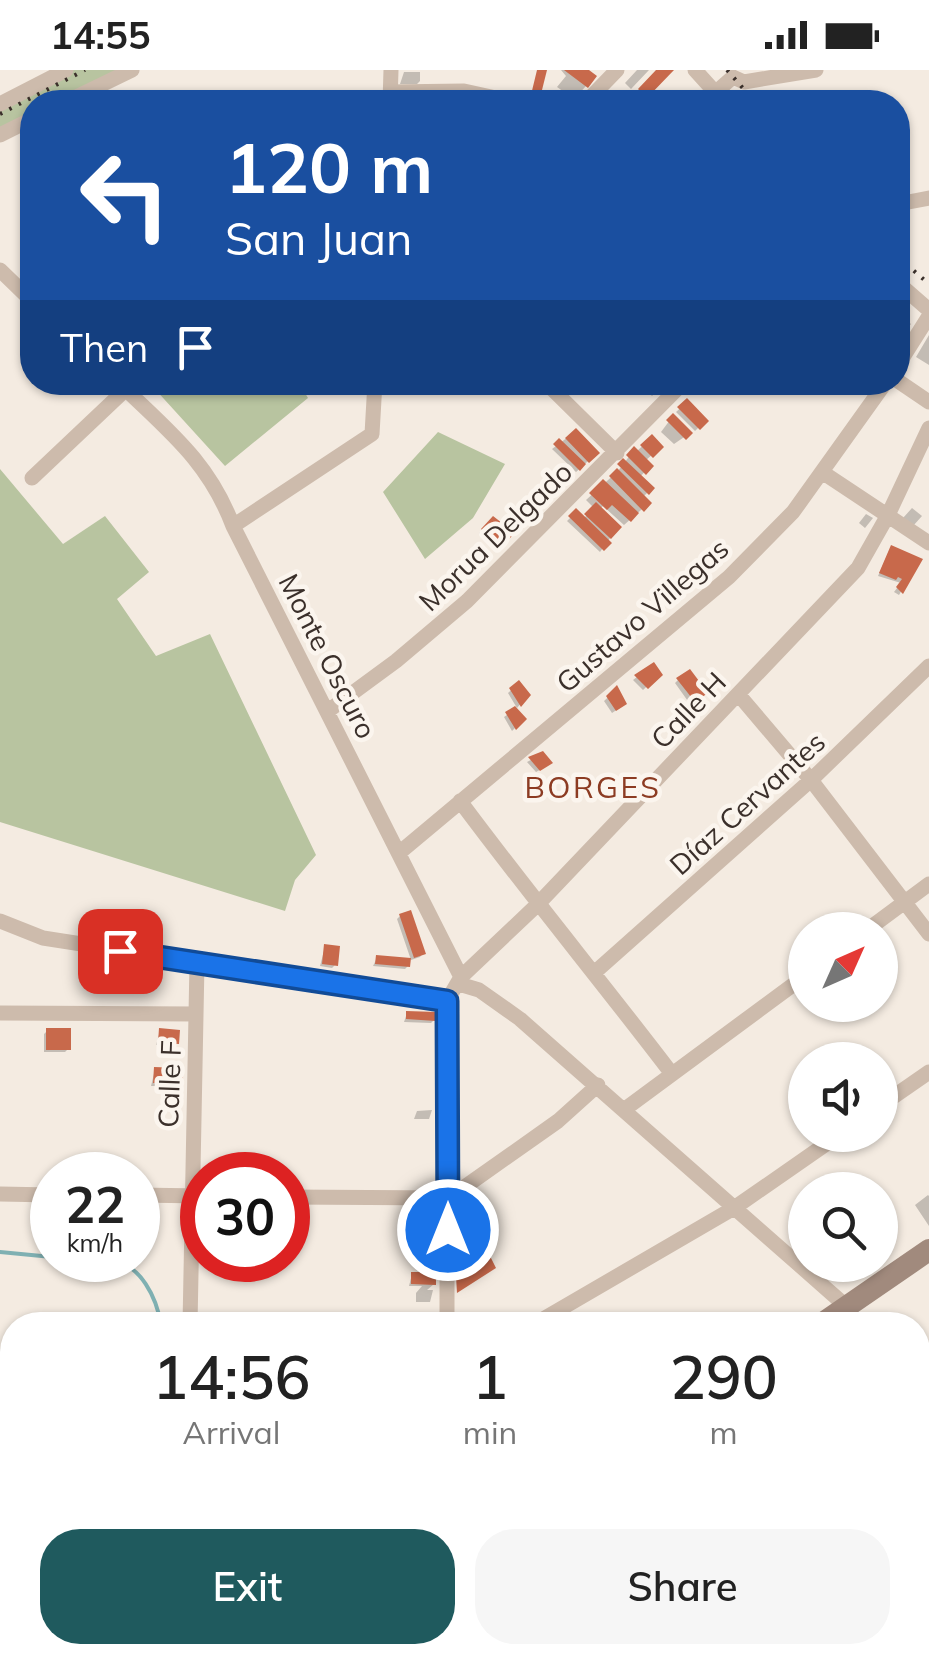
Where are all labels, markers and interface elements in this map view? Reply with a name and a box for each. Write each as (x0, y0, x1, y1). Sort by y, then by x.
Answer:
text: 14:55 (50, 11, 151, 59)
text: 120 m (225, 123, 433, 211)
icon: left (60, 130, 190, 260)
text: San Juan (225, 210, 412, 266)
icon: arrive (168, 320, 223, 375)
text: Then (60, 324, 148, 372)
street label: Morua Delgado (411, 454, 579, 618)
street label: Gustavo Villegas (549, 531, 735, 699)
street label: Monte Oscuro (272, 568, 384, 744)
street label: Calle H (643, 664, 733, 756)
street label: Díaz Cervantes (662, 724, 832, 882)
district label: BORGES (524, 768, 662, 806)
pin (78, 909, 163, 994)
north arrow (788, 912, 898, 1022)
map controls (788, 912, 898, 1282)
icon: arrive (93, 924, 148, 979)
street label: Calle F (150, 1040, 188, 1128)
button: sound (788, 1042, 898, 1152)
speed limit sign: 30 (180, 1152, 310, 1282)
button: search (788, 1172, 898, 1282)
text: 22 (65, 1173, 125, 1236)
position arrow (396, 1178, 500, 1282)
text: km/h (67, 1227, 123, 1258)
text: 14:56 (152, 1339, 311, 1414)
text: 1 (472, 1339, 508, 1414)
text: 290 (670, 1339, 778, 1414)
text: Arrival (183, 1412, 280, 1452)
text: min (463, 1412, 517, 1452)
text: m (710, 1412, 738, 1452)
button: Exit (40, 1529, 455, 1644)
button: Share (475, 1529, 890, 1644)

